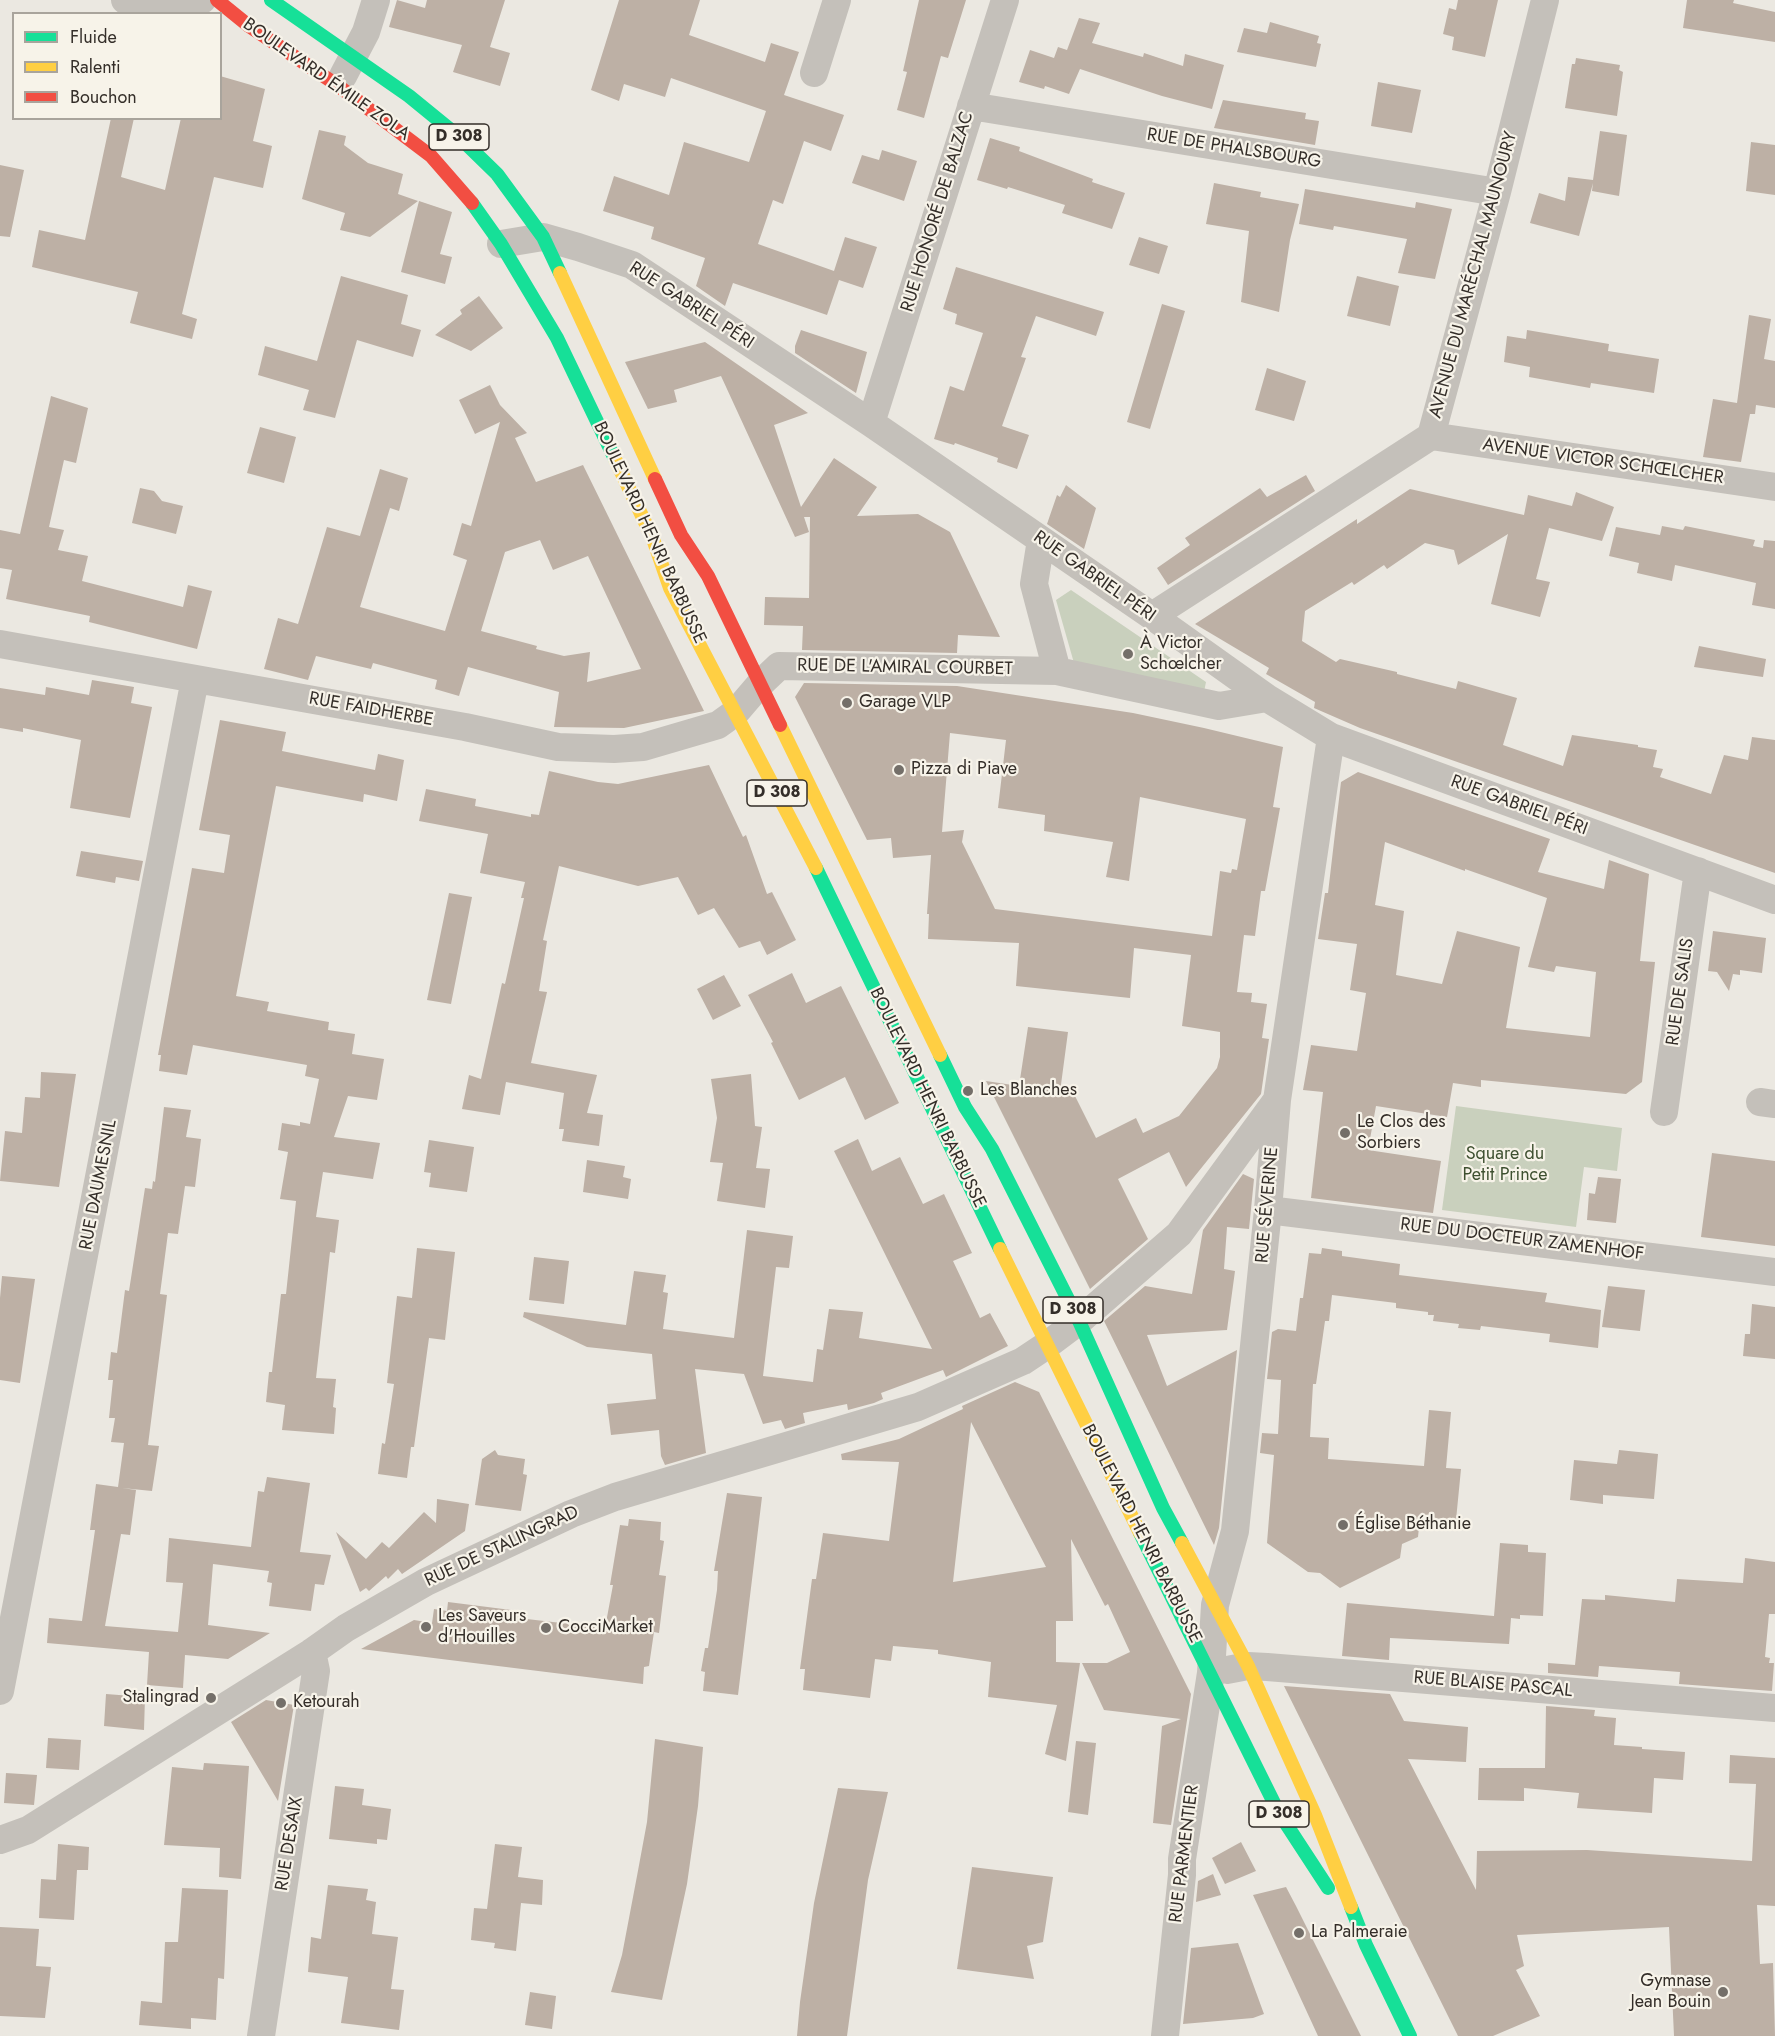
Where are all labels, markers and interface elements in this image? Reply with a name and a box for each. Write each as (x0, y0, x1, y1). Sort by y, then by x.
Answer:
legend (12, 12, 222, 120)
street label: BOULEVARD ÉMILE ZOLA (238, 14, 414, 146)
text: Fluide (70, 24, 117, 50)
text: Ralenti (70, 54, 121, 80)
text: Bouchon (70, 84, 137, 110)
street label: RUE HONORÉ DE BALZAC (897, 109, 979, 315)
road number: D 308 (429, 124, 489, 150)
street label: RUE DE PHALSBOURG (1145, 125, 1323, 173)
street label: AVENUE DU MARÉCHAL MAUNOURY (1425, 129, 1523, 421)
street label: RUE GABRIEL PÉRI (625, 258, 757, 354)
street label: BOULEVARD HENRI BARBUSSE (588, 419, 710, 647)
street label: AVENUE VICTOR SCHŒLCHER (1481, 434, 1725, 490)
street label: RUE GABRIEL PÉRI (1029, 527, 1159, 627)
place label: À Victor Schœlcher (1140, 633, 1222, 676)
marker: À Victor Schœlcher (1121, 647, 1135, 661)
street label: RUE DE L'AMIRAL COURBET (797, 655, 1013, 681)
street label: RUE FAIDHERBE (307, 688, 435, 732)
place label: Garage VLP (859, 692, 951, 714)
marker: Garage VLP (840, 696, 854, 710)
place label: Pizza di Piave (911, 759, 1017, 781)
marker: Pizza di Piave (892, 763, 906, 777)
street label: RUE GABRIEL PÉRI (1448, 771, 1590, 841)
road number: D 308 (747, 780, 807, 806)
street label: RUE DE SALIS (1663, 937, 1699, 1047)
street label: BOULEVARD HENRI BARBUSSE (864, 984, 990, 1212)
place label: Les Blanches (980, 1080, 1077, 1102)
marker: Les Blanches (961, 1084, 975, 1098)
place label: Le Clos des Sorbiers (1357, 1112, 1446, 1154)
street label: RUE DAUMESNIL (76, 1118, 122, 1252)
marker: Le Clos des Sorbiers (1338, 1126, 1352, 1140)
park label: Square du Petit Prince (1463, 1144, 1547, 1186)
street label: RUE SÉVERINE (1252, 1146, 1284, 1264)
street label: RUE DU DOCTEUR ZAMENHOF (1399, 1214, 1645, 1266)
road number: D 308 (1043, 1297, 1103, 1323)
street label: BOULEVARD HENRI BARBUSSE (1076, 1421, 1206, 1647)
street label: RUE DE STALINGRAD (422, 1502, 582, 1592)
place label: Église Béthanie (1355, 1514, 1471, 1536)
marker: Église Béthanie (1336, 1518, 1350, 1532)
place label: Les Saveurs d'Houilles (438, 1606, 526, 1648)
place label: CocciMarket (558, 1617, 653, 1639)
marker: Les Saveurs d'Houilles (419, 1620, 433, 1634)
marker: CocciMarket (539, 1621, 553, 1635)
street label: RUE BLAISE PASCAL (1413, 1667, 1573, 1703)
place label: Stalingrad (123, 1687, 199, 1709)
marker: Stalingrad (204, 1691, 218, 1705)
place label: Ketourah (293, 1692, 360, 1714)
marker: Ketourah (274, 1696, 288, 1710)
street label: RUE PARMENTIER (1166, 1784, 1204, 1924)
street label: RUE DESAIX (272, 1795, 308, 1893)
road number: D 308 (1249, 1801, 1309, 1827)
place label: La Palmeraie (1311, 1922, 1407, 1944)
marker: La Palmeraie (1292, 1926, 1306, 1940)
place label: Gymnase Jean Bouin (1630, 1971, 1711, 2014)
marker: Gymnase Jean Bouin (1716, 1985, 1730, 1999)

